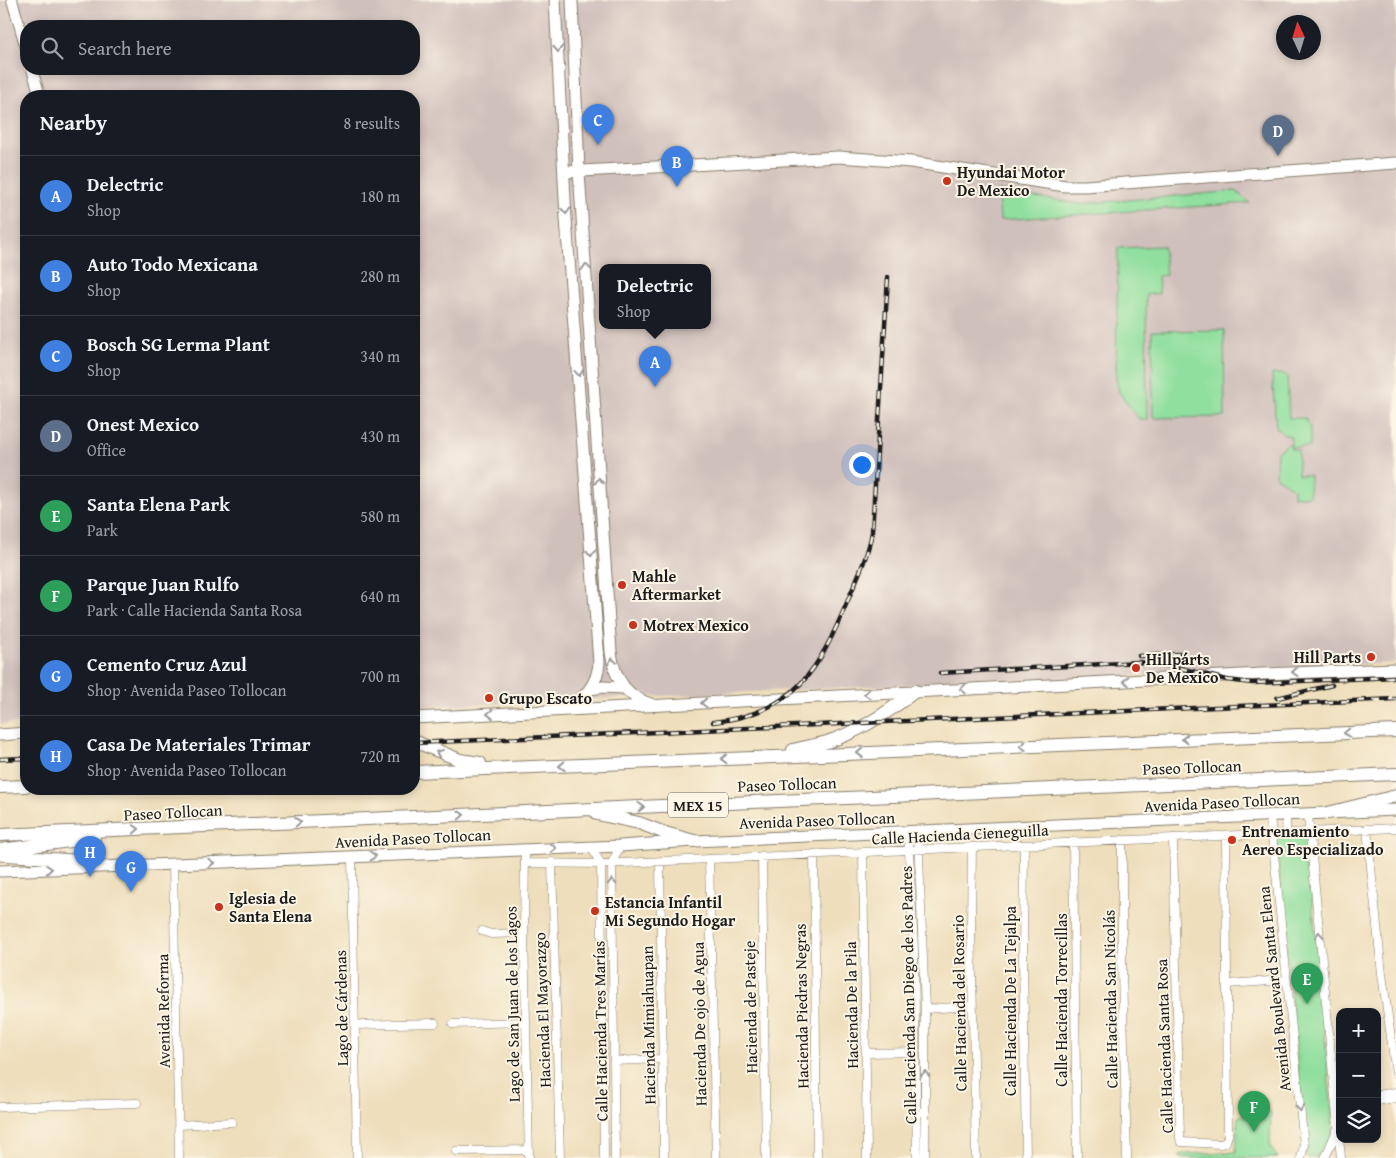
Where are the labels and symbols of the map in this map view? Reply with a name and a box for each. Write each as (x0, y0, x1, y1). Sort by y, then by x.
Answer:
north arrow (1276, 15, 1321, 60)
one-way arrow (552, 45, 563, 53)
pin: C (582, 104, 614, 145)
pin: D (1262, 115, 1294, 156)
pin: B (661, 146, 693, 187)
place label: Hyundai Motor De Mexico (957, 160, 1066, 202)
marker: Hyundai Motor De Mexico (941, 175, 953, 187)
one-way arrow (560, 207, 571, 215)
one-way arrow (580, 262, 591, 270)
pin: A (639, 346, 671, 387)
one-way arrow (573, 369, 584, 377)
your location (849, 452, 875, 478)
one-way arrow (594, 477, 605, 485)
one-way arrow (586, 549, 597, 557)
place label: Mahle Aftermarket (632, 564, 721, 606)
marker: Mahle Aftermarket (616, 579, 628, 591)
place label: Motrex Mexico (643, 613, 749, 637)
marker: Motrex Mexico (627, 619, 639, 631)
place label: Hill Parts (1294, 645, 1361, 669)
place label: Hillpárts De Mexico (1146, 647, 1219, 689)
marker: Hill Parts (1365, 651, 1377, 663)
one-way arrow (608, 656, 618, 665)
marker: Hillpárts De Mexico (1130, 662, 1142, 674)
one-way arrow (1291, 667, 1299, 678)
one-way arrow (1121, 675, 1129, 686)
one-way arrow (959, 684, 967, 694)
place label: Grupo Escato (499, 686, 592, 710)
one-way arrow (862, 689, 870, 700)
marker: Grupo Escato (483, 692, 495, 704)
one-way arrow (700, 698, 708, 708)
one-way arrow (485, 709, 493, 719)
one-way arrow (1343, 727, 1351, 738)
one-way arrow (1181, 734, 1189, 745)
one-way arrow (1018, 741, 1026, 752)
one-way arrow (435, 748, 444, 759)
one-way arrow (856, 748, 864, 759)
street label: Paseo Tollocan (1142, 753, 1242, 781)
one-way arrow (720, 754, 728, 764)
one-way arrow (557, 760, 565, 771)
street label: Paseo Tollocan (737, 770, 837, 798)
street label: Avenida Paseo Tollocan (1143, 786, 1301, 818)
road number: MEX 15 (668, 792, 728, 818)
street label: Paseo Tollocan (123, 797, 223, 827)
one-way arrow (637, 802, 645, 812)
street label: Avenida Paseo Tollocan (739, 805, 895, 835)
one-way arrow (458, 810, 465, 820)
one-way arrow (295, 817, 303, 828)
street label: Calle Hacienda Cieneguilla (871, 817, 1049, 851)
place label: Entrenamiento Aereo Especializado (1242, 819, 1384, 861)
street label: Avenida Paseo Tollocan (334, 822, 492, 854)
one-way arrow (132, 824, 140, 835)
marker: Entrenamiento Aereo Especializado (1226, 834, 1238, 846)
pin: H (74, 836, 106, 877)
one-way arrow (550, 843, 558, 854)
pin: G (115, 851, 147, 892)
one-way arrow (370, 851, 378, 861)
one-way arrow (207, 857, 215, 868)
one-way arrow (45, 863, 53, 874)
street label: Calle Hacienda San Diego de los Padres (894, 866, 922, 1124)
one-way arrow (607, 878, 617, 886)
street label: Avenida Boulevard Santa Elena (1251, 885, 1297, 1093)
place label: Iglesia de Santa Elena (229, 886, 313, 928)
place label: Estancia Infantil Mi Segundo Hogar (605, 890, 736, 932)
marker: Iglesia de Santa Elena (213, 901, 225, 913)
marker: Estancia Infantil Mi Segundo Hogar (589, 905, 601, 917)
street label: Calle Hacienda De La Tejalpa (998, 905, 1022, 1096)
street label: Lago de San Juan de los Lagos (498, 906, 526, 1102)
street label: Calle Hacienda San Nicolás (1096, 909, 1124, 1089)
street label: Calle Hacienda Torrecillas (1049, 913, 1073, 1087)
street label: Calle Hacienda del Rosario (945, 914, 973, 1092)
street label: Hacienda Piedras Negras (788, 923, 814, 1089)
one-way arrow (1313, 931, 1324, 939)
street label: Hacienda El Mayorazgo (527, 932, 557, 1088)
street label: Hacienda de Pasteje (737, 940, 763, 1074)
street label: Calle Hacienda Tres Marías (586, 941, 614, 1121)
street label: Hacienda De ojo de Agua (686, 941, 712, 1106)
street label: Hacienda De la Pila (838, 941, 864, 1069)
street label: Hacienda Mimiahuapan (635, 945, 661, 1105)
street label: Lago de Cárdenas (328, 950, 354, 1066)
street label: Avenida Reforma (150, 953, 176, 1068)
street label: Calle Hacienda Santa Rosa (1149, 958, 1179, 1134)
pin: E (1291, 963, 1323, 1004)
one-way arrow (920, 1070, 930, 1078)
pin: F (1238, 1091, 1270, 1132)
one-way arrow (1294, 1104, 1305, 1112)

